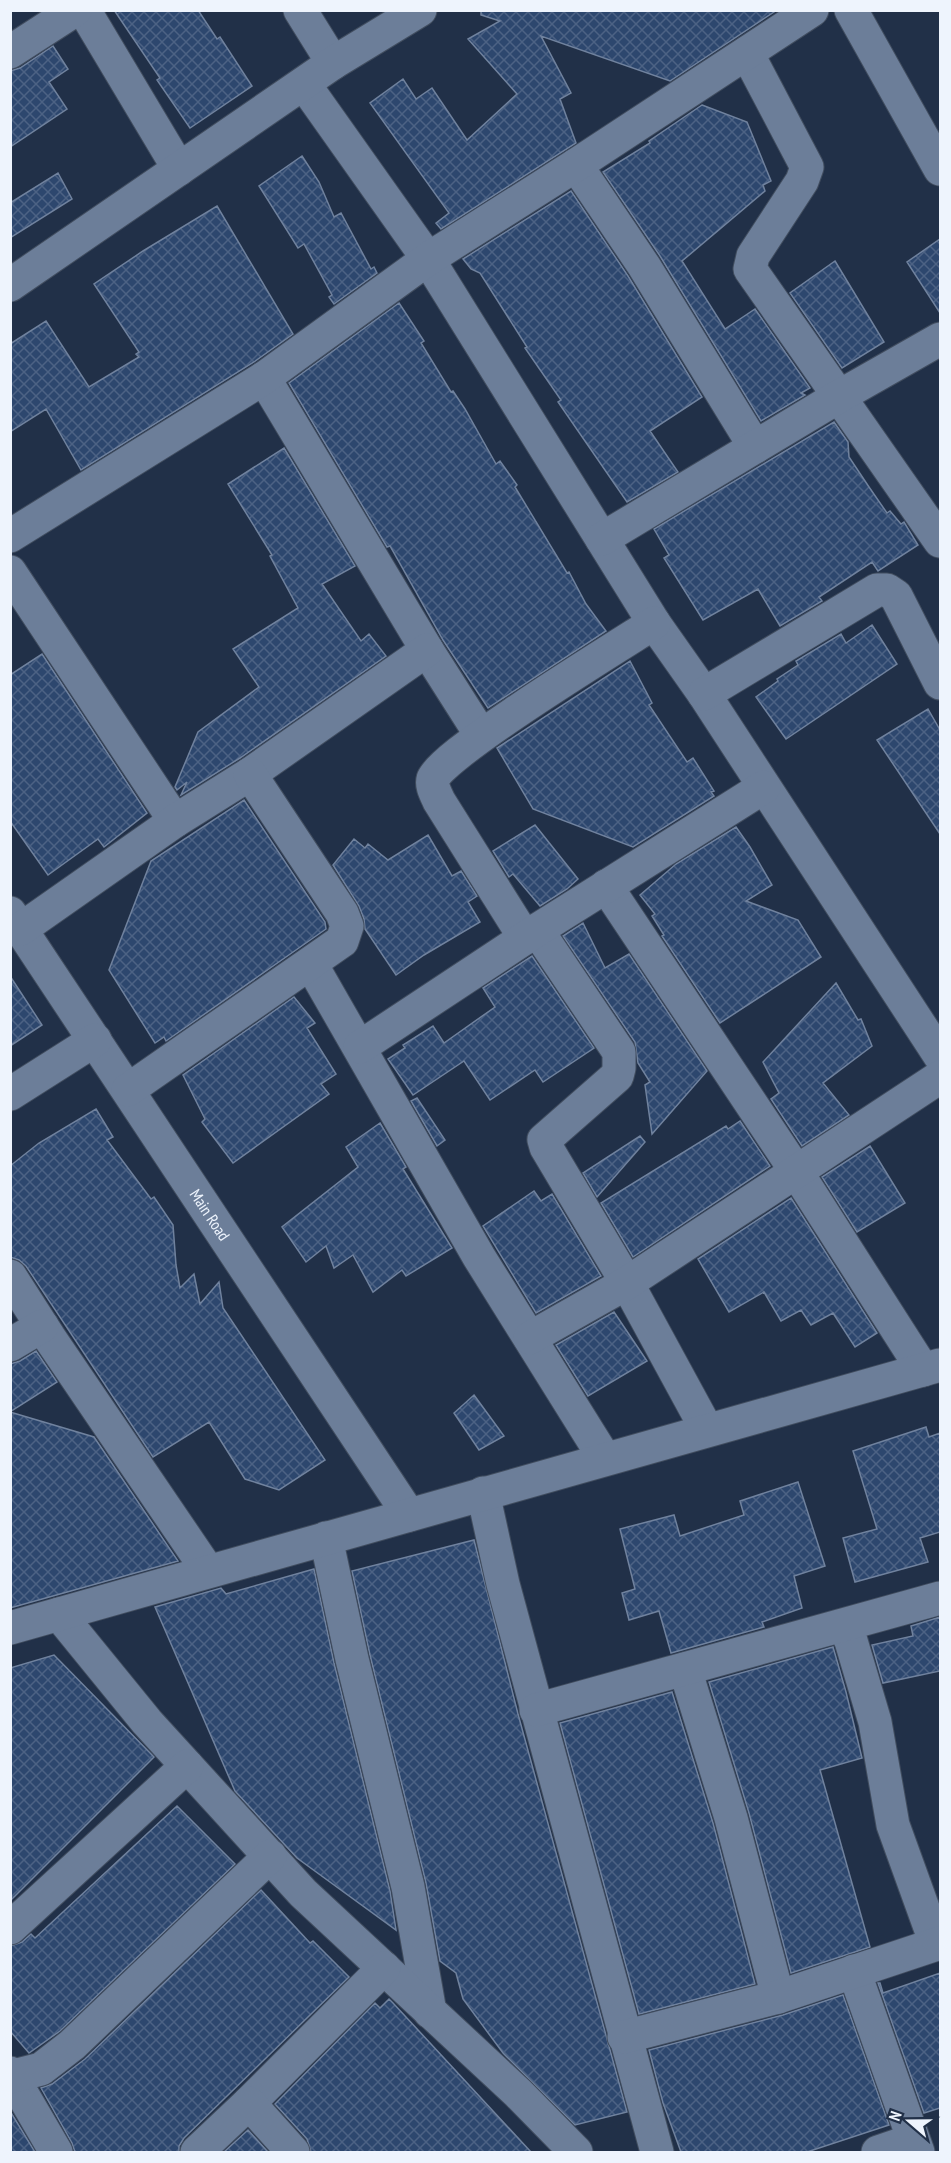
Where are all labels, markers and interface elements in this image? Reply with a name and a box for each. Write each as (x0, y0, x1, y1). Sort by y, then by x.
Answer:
street label: Main Road (186, 1185, 234, 1244)
north arrow (879, 2091, 939, 2151)
text: N (884, 2108, 906, 2123)

